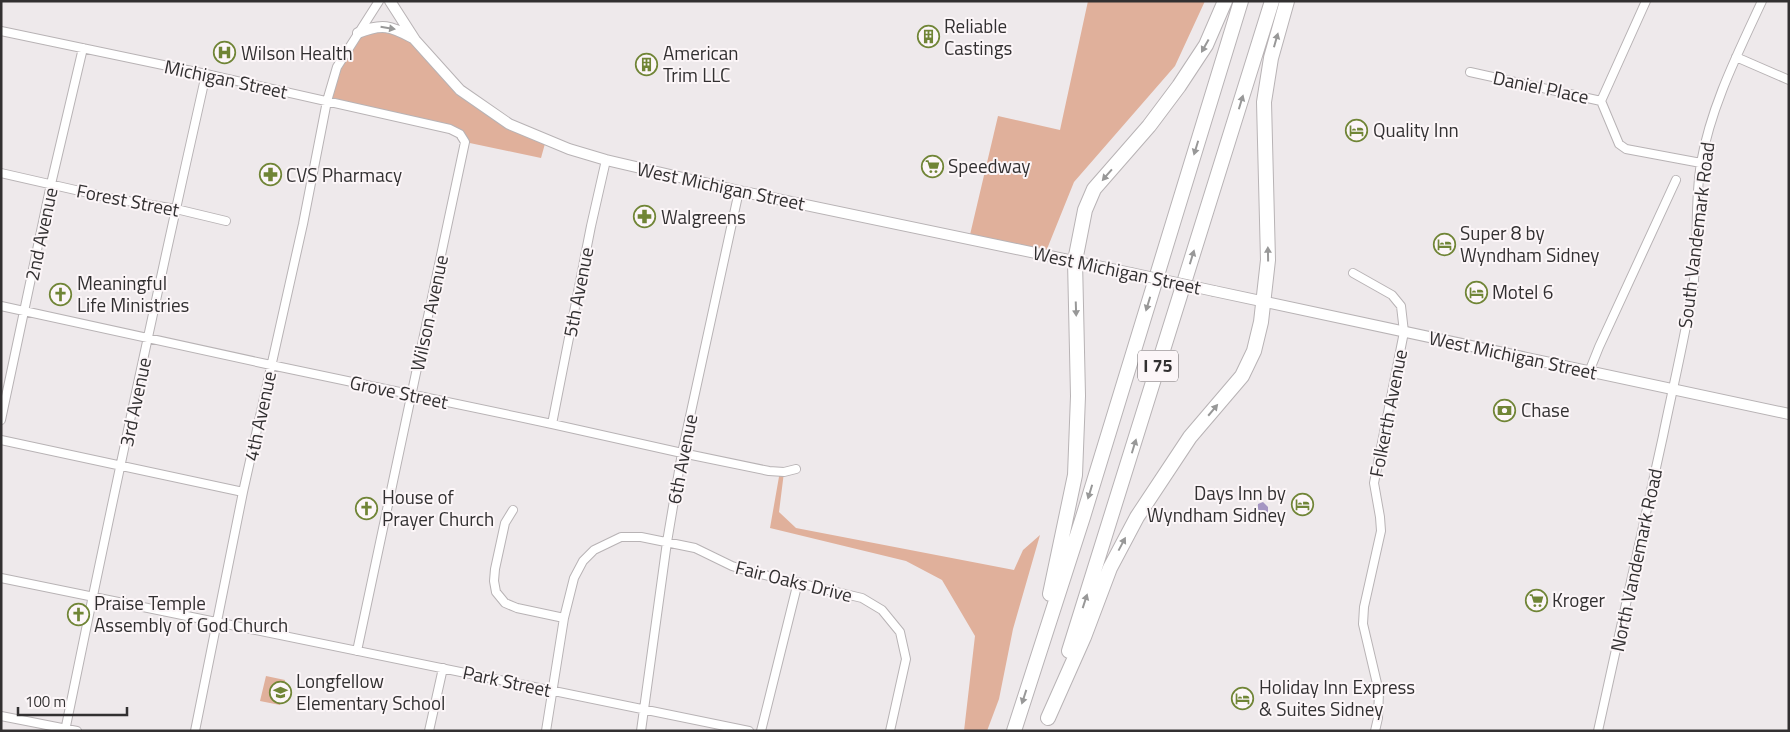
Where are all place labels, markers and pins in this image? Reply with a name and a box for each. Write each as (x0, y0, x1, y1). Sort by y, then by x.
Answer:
place label: Reliable Castings (944, 11, 1012, 62)
building icon: Reliable Castings (916, 25, 940, 49)
place label: Wilson Health (241, 38, 353, 67)
place label: American Trim LLC (663, 38, 739, 89)
hospital icon: Wilson Health (213, 41, 237, 65)
building icon: American Trim LLC (635, 52, 659, 76)
place label: Quality Inn (1373, 115, 1459, 144)
hotel icon: Quality Inn (1345, 118, 1369, 142)
place label: Speedway (948, 151, 1031, 180)
supermarket icon: Speedway (920, 154, 944, 178)
place label: CVS Pharmacy (286, 160, 402, 189)
pharmacy icon: CVS Pharmacy (258, 163, 282, 187)
place label: Walgreens (661, 202, 746, 231)
pharmacy icon: Walgreens (633, 205, 657, 229)
place label: Super 8 by Wyndham Sidney (1460, 218, 1599, 269)
hotel icon: Super 8 by Wyndham Sidney (1432, 232, 1456, 256)
place label: Meaningful Life Ministries (77, 268, 189, 319)
place label: Motel 6 (1492, 277, 1553, 306)
hotel icon: Motel 6 (1464, 280, 1488, 304)
church icon: Meaningful Life Ministries (49, 282, 73, 306)
place label: Chase (1521, 395, 1570, 424)
bank icon: Chase (1493, 398, 1517, 422)
place label: Days Inn by Wyndham Sidney (1147, 478, 1286, 529)
place label: House of Prayer Church (382, 482, 494, 533)
hotel icon: Days Inn by Wyndham Sidney (1290, 492, 1314, 516)
church icon: House of Prayer Church (354, 496, 378, 520)
place label: Kroger (1552, 585, 1606, 614)
place label: Praise Temple Assembly of God Church (94, 588, 288, 639)
supermarket icon: Kroger (1524, 588, 1548, 612)
church icon: Praise Temple Assembly of God Church (66, 602, 90, 626)
place label: Longfellow Elementary School (296, 666, 445, 717)
place label: Holiday Inn Express & Suites Sidney (1259, 672, 1415, 723)
school or university icon: Longfellow Elementary School (268, 680, 292, 704)
hotel icon: Holiday Inn Express & Suites Sidney (1231, 686, 1255, 710)

